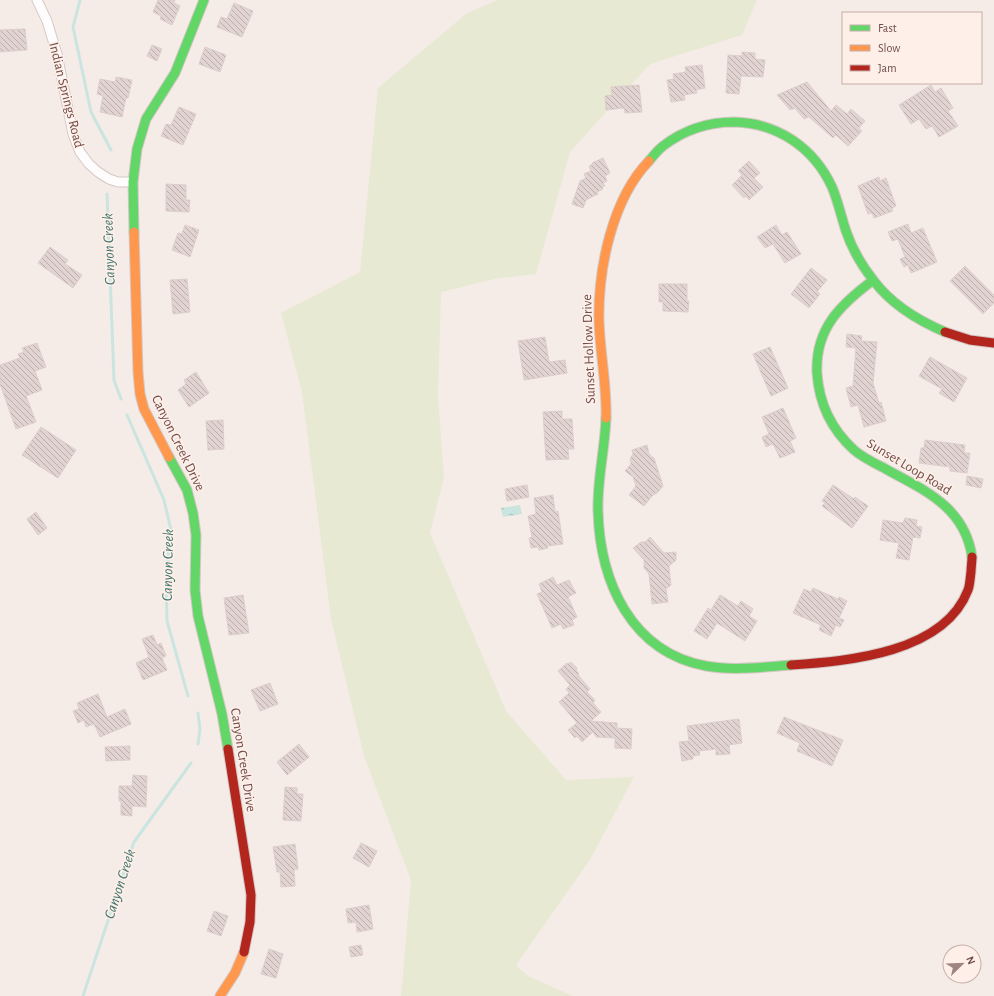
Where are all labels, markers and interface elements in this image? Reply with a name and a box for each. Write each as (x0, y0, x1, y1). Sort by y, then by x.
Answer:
legend (842, 12, 982, 84)
text: Fast (878, 22, 897, 34)
street label: Indian Springs Road (46, 41, 86, 149)
text: Slow (878, 42, 900, 54)
text: Jam (878, 62, 897, 74)
water label: Canyon Creek (100, 213, 118, 285)
street label: Sunset Hollow Drive (580, 294, 598, 404)
street label: Canyon Creek Drive (149, 393, 207, 493)
street label: Sunset Loop Road (864, 436, 954, 498)
water label: Canyon Creek (160, 529, 176, 601)
street label: Canyon Creek Drive (228, 707, 258, 813)
water label: Canyon Creek (102, 847, 138, 921)
north arrow (942, 944, 982, 984)
text: N (964, 955, 977, 966)

